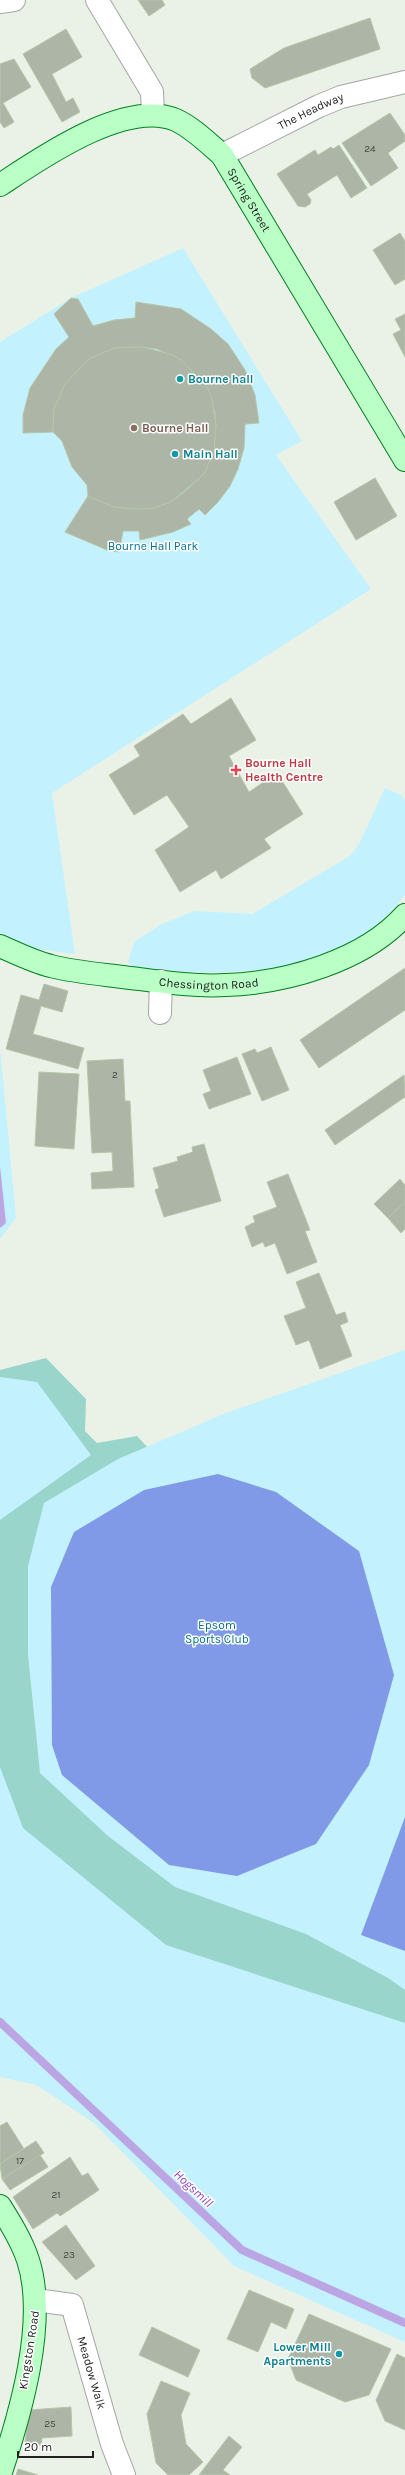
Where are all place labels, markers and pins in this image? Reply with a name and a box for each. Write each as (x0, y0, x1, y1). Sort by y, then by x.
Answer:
place label: Bourne hall (188, 372, 253, 386)
marker: Bourne hall (175, 374, 185, 384)
place label: Bourne Hall (142, 421, 208, 435)
marker: Bourne Hall (129, 423, 139, 433)
place label: Main Hall (183, 447, 238, 461)
marker: Main Hall (170, 449, 180, 459)
place label: Bourne Hall Health Centre (245, 756, 323, 784)
marker: Bourne Hall Health Centre (230, 764, 242, 776)
place label: Lower Mill Apartments (263, 2340, 331, 2368)
marker: Lower Mill Apartments (334, 2349, 344, 2359)

